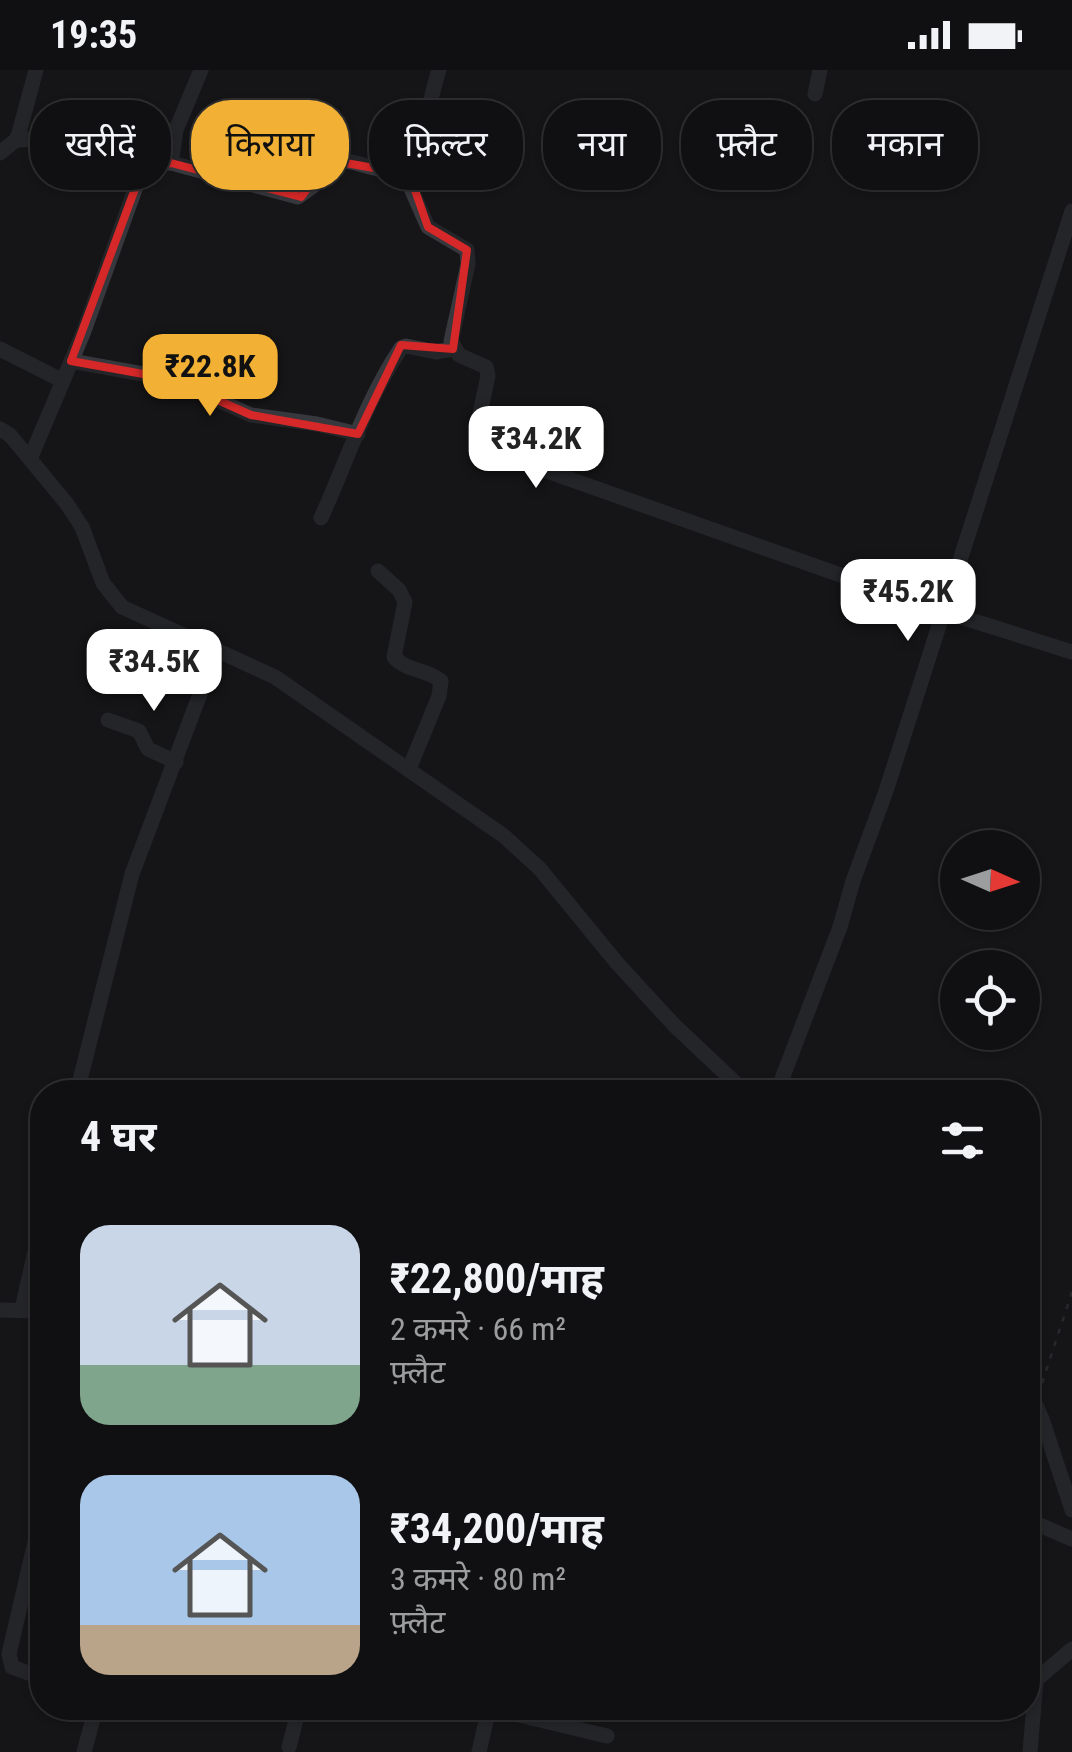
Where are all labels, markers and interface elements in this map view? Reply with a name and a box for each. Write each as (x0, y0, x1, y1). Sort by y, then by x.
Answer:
text: 19:35 (50, 13, 137, 57)
chip: खरीदें (30, 100, 171, 190)
chip: किराया (191, 100, 349, 190)
chip: फ़िल्टर (369, 100, 523, 190)
chip: नया (543, 100, 661, 190)
chip: फ़्लैट (681, 100, 812, 190)
chip: मकान (832, 100, 978, 190)
pin: ₹22.8K (129, 334, 291, 419)
text: ₹22.8K (165, 347, 255, 385)
pin: ₹34.2K (455, 406, 617, 491)
text: ₹34.2K (491, 419, 581, 457)
pin: ₹45.2K (827, 559, 989, 644)
text: ₹45.2K (863, 572, 953, 610)
pin: ₹34.5K (73, 629, 235, 714)
text: ₹34.5K (109, 642, 199, 680)
north arrow (940, 830, 1040, 930)
map controls (940, 830, 1040, 1050)
button: locate (940, 950, 1040, 1050)
text: 4 घर (80, 1112, 157, 1161)
icon: filters (935, 1113, 990, 1168)
text: ₹22,800/माह (390, 1254, 604, 1303)
icon: home (160, 1265, 280, 1385)
text: 2 कमरे · 66 m² (390, 1310, 566, 1348)
text: फ़्लैट (390, 1353, 445, 1391)
text: ₹34,200/माह (390, 1504, 604, 1553)
icon: home (160, 1515, 280, 1635)
text: 3 कमरे · 80 m² (390, 1560, 566, 1598)
text: फ़्लैट (390, 1603, 445, 1641)

